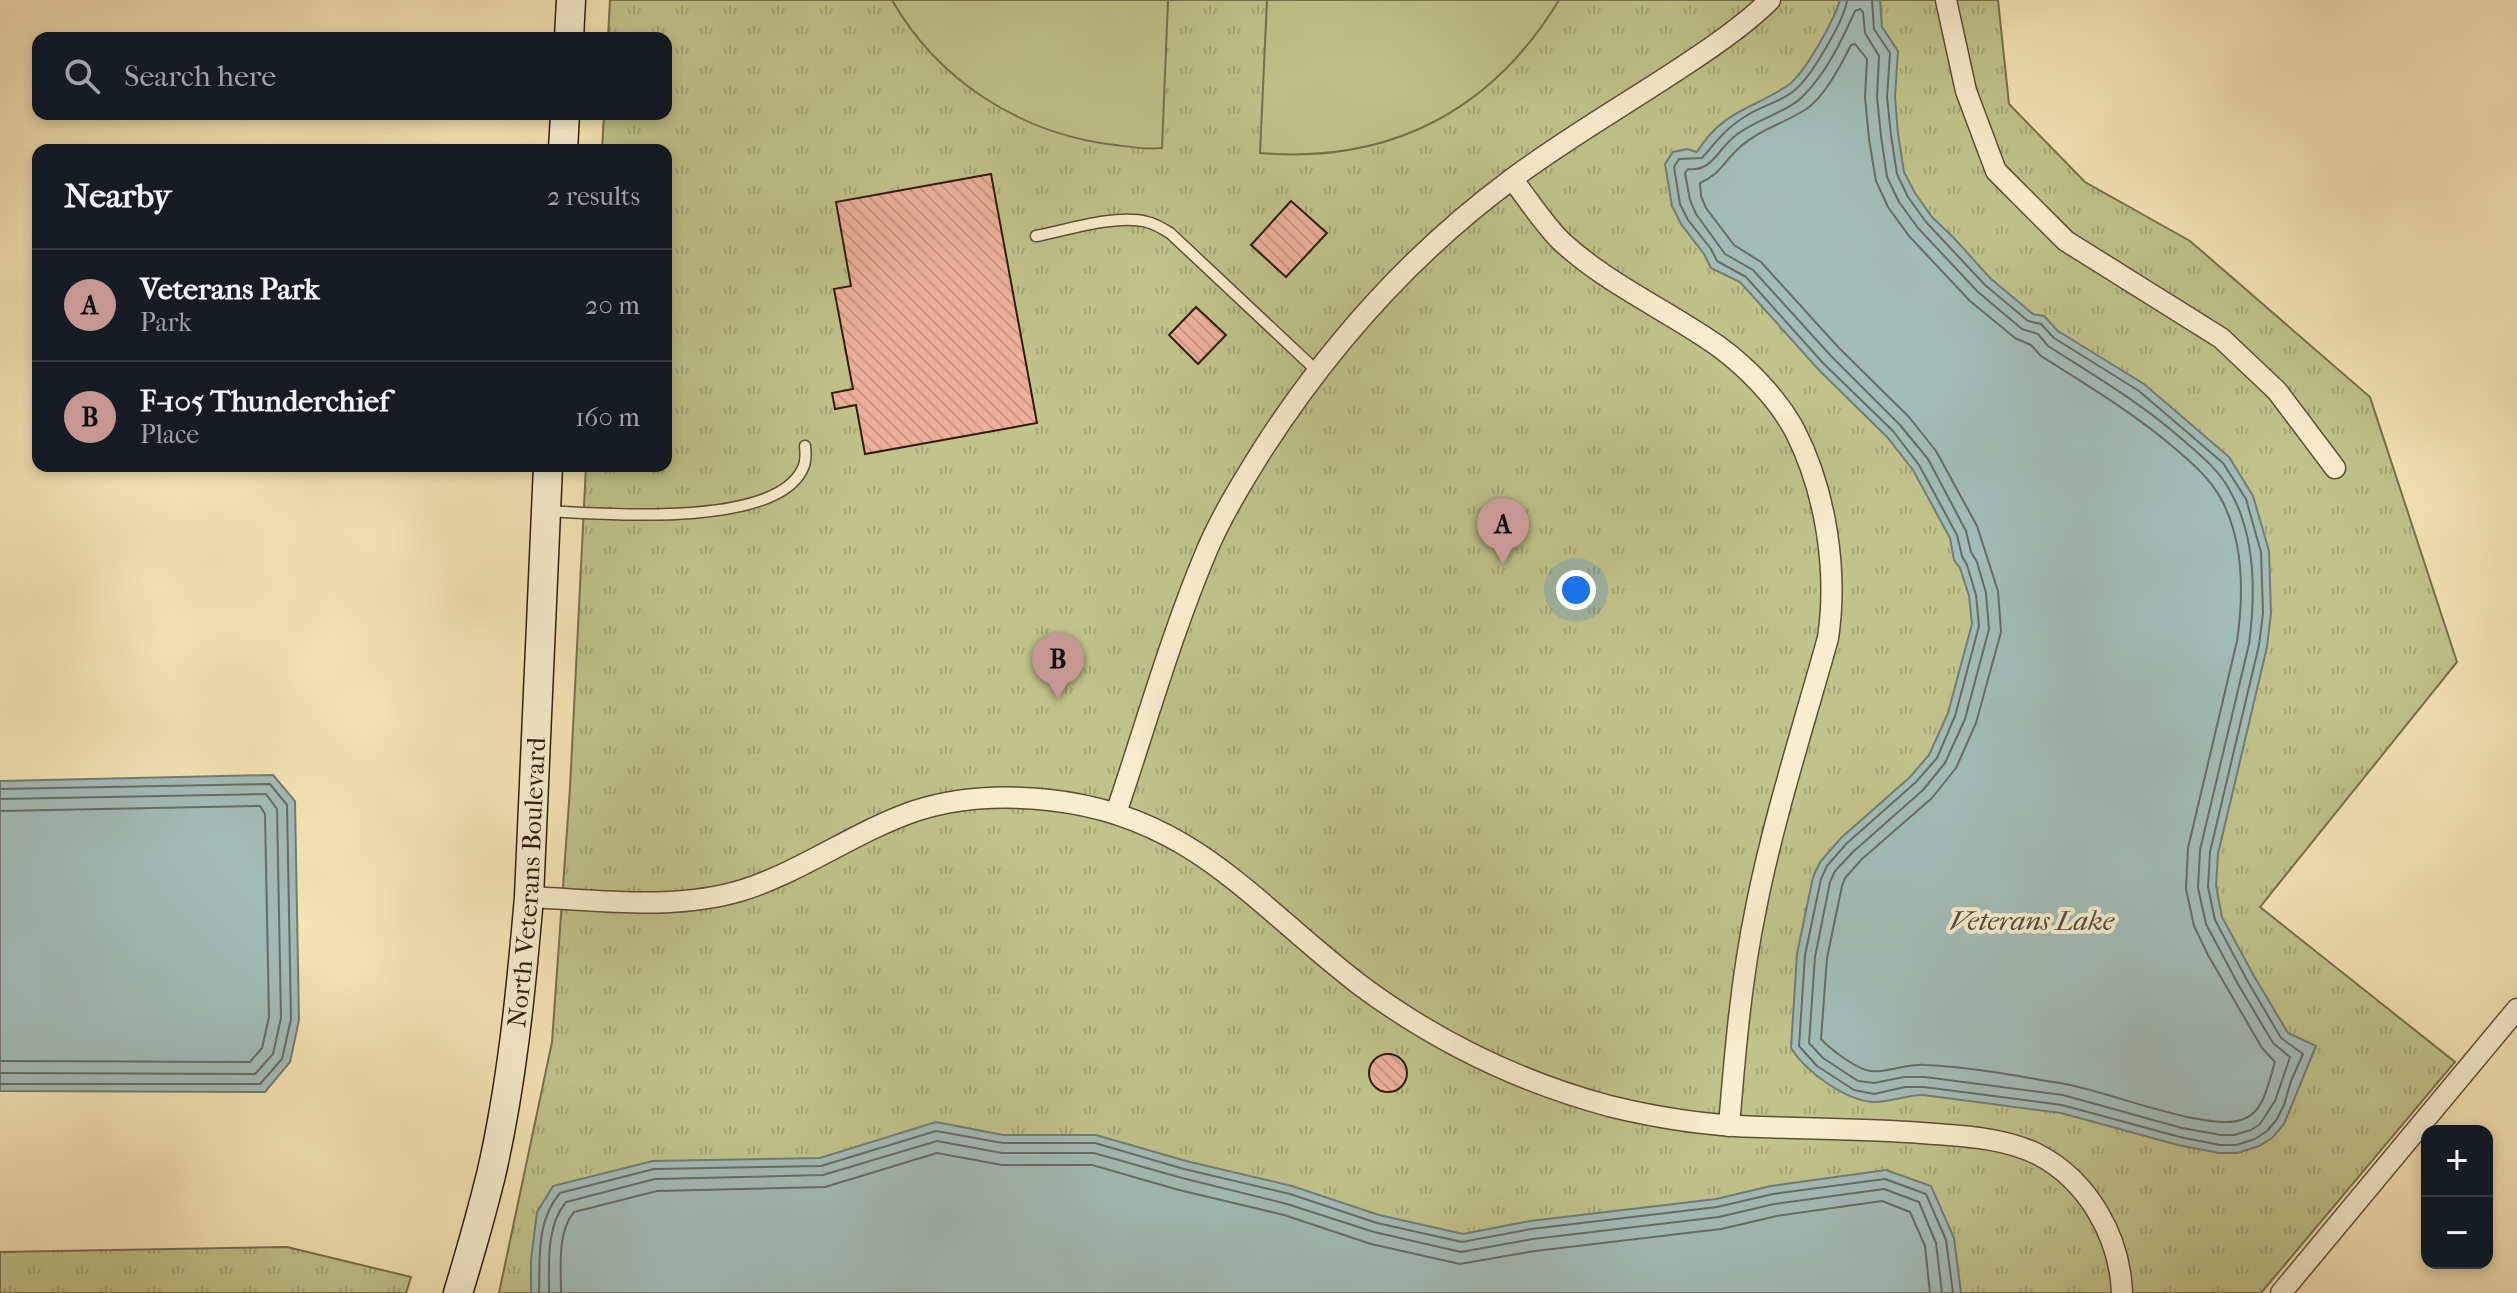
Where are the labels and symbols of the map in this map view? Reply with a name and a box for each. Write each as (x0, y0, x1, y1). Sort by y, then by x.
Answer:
pin: A (1477, 498, 1529, 564)
your location (1556, 570, 1596, 610)
pin: B (1032, 633, 1084, 699)
street label: North Veterans Boulevard (501, 736, 552, 1029)
water label: Veterans Lake (1950, 904, 2115, 937)

